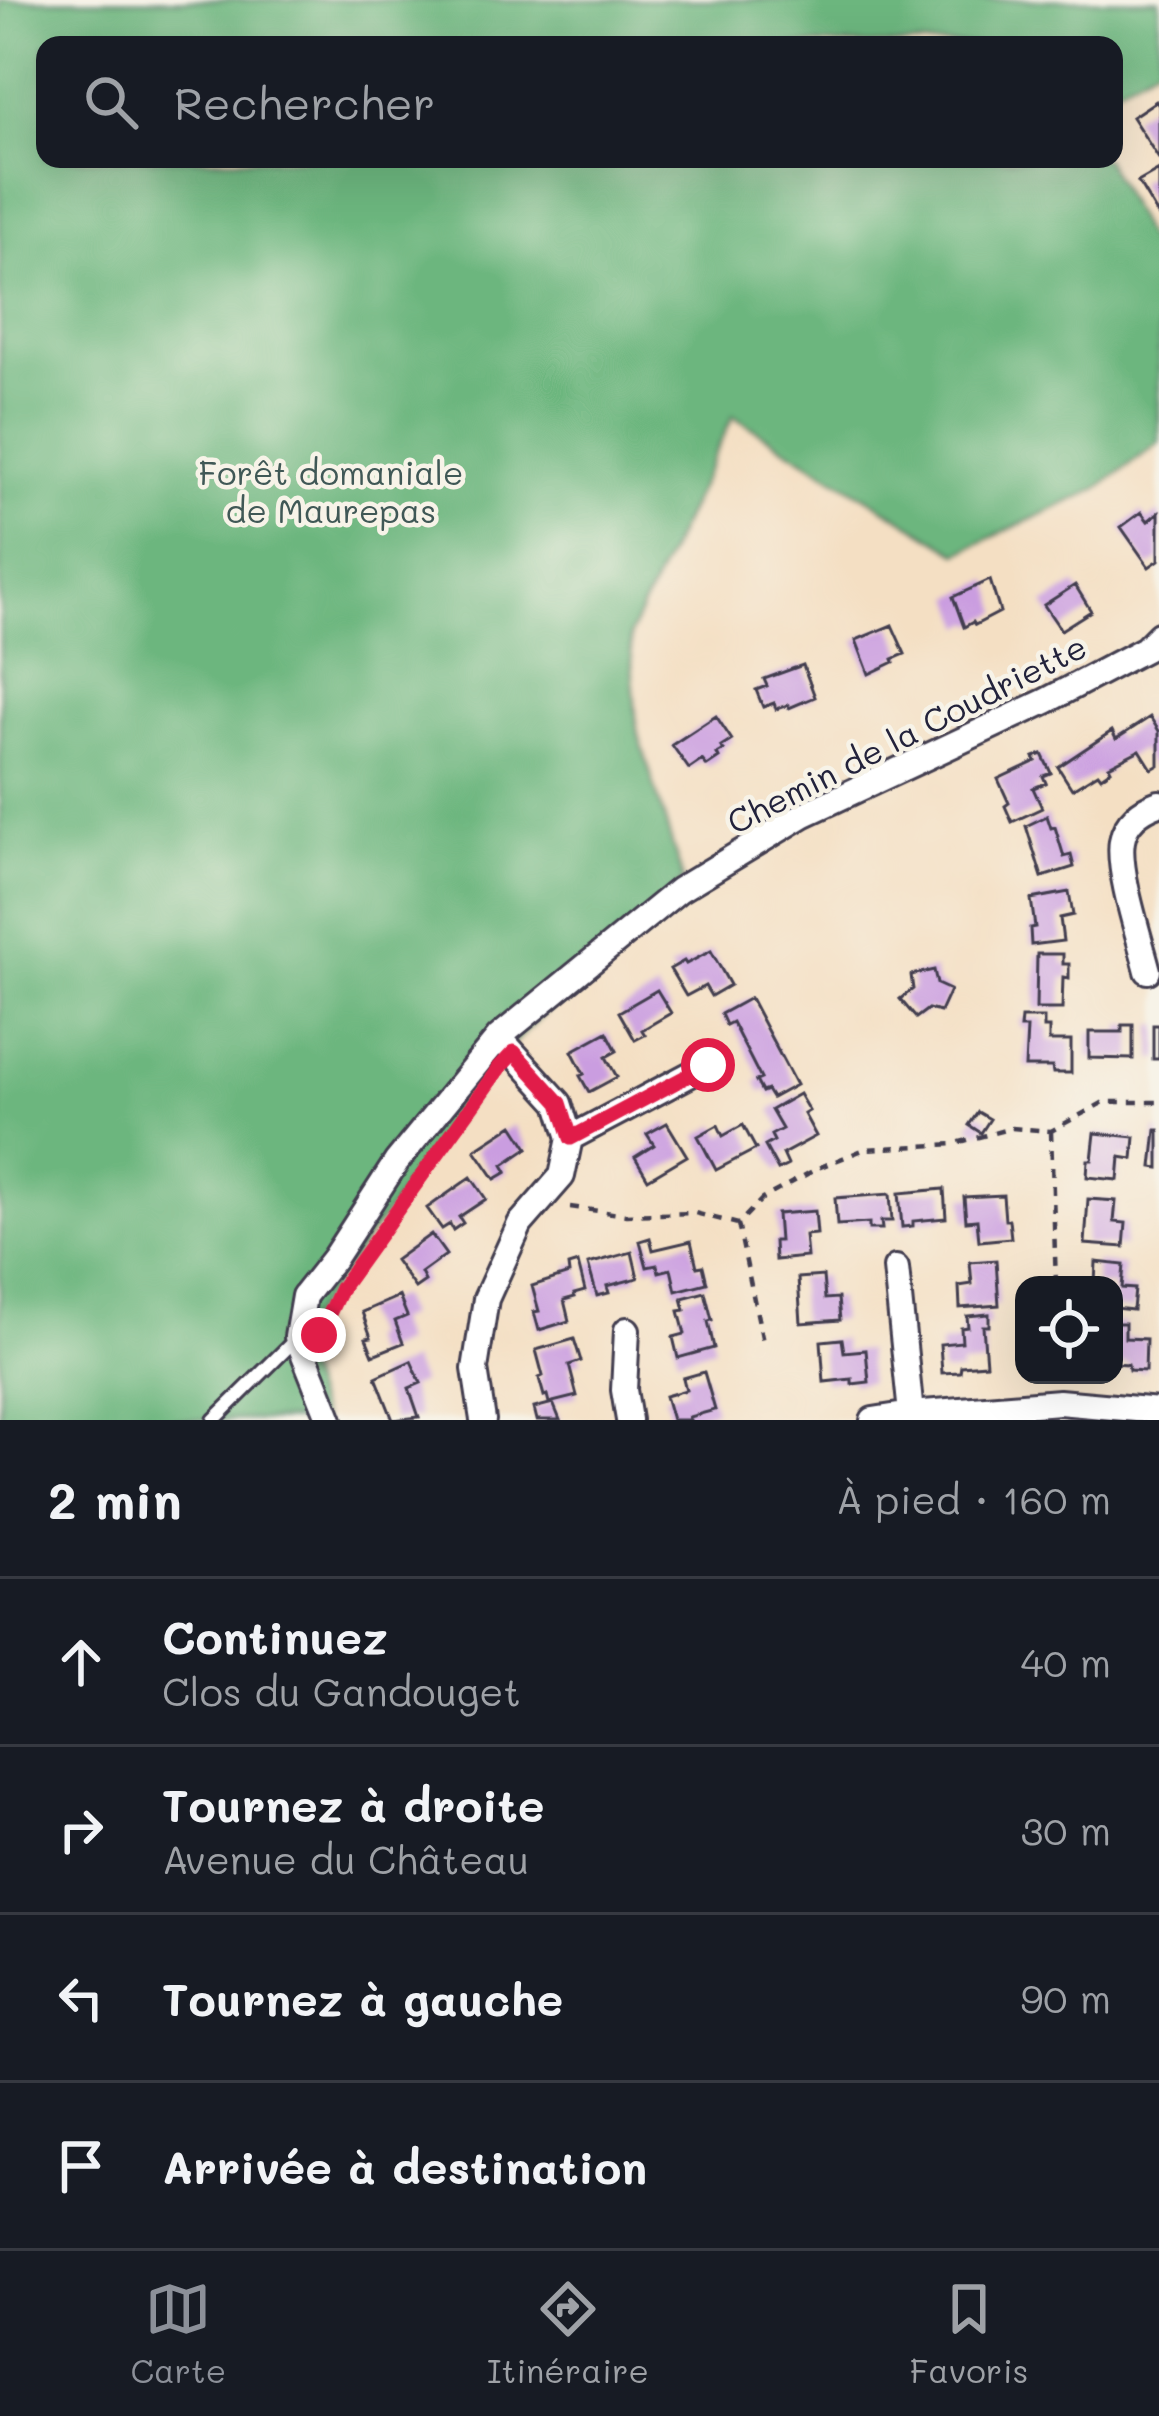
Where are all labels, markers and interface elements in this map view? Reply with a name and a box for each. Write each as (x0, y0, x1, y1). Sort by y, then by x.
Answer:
search box (36, 36, 1123, 168)
icon: search (78, 69, 144, 135)
text: Rechercher (174, 73, 435, 131)
park label: Forêt domaniale de Maurepas (198, 450, 464, 531)
street label: Chemin de la Coudriette (719, 624, 1093, 842)
route start (681, 1038, 735, 1092)
map controls (1015, 1276, 1123, 1384)
button: locate (1015, 1276, 1123, 1384)
route end (292, 1308, 346, 1362)
text: 2 min (48, 1465, 182, 1532)
text: À pied · 160 m (836, 1473, 1111, 1524)
text: Continuez (162, 1607, 388, 1665)
icon: ahead (48, 1629, 114, 1695)
text: 40 m (1020, 1636, 1111, 1687)
text: Clos du Gandouget (162, 1665, 521, 1716)
text: Tournez à droite (162, 1775, 545, 1833)
icon: right (48, 1797, 114, 1863)
text: 30 m (1021, 1804, 1111, 1855)
text: Avenue du Château (162, 1833, 529, 1884)
icon: left (48, 1965, 114, 2031)
text: Tournez à gauche (162, 1969, 563, 2027)
text: 90 m (1020, 1972, 1111, 2023)
icon: arrive (48, 2133, 114, 2199)
text: Arrivée à destination (162, 2137, 647, 2195)
tab: Carte (130, 2276, 226, 2391)
tab: Itinéraire (487, 2276, 649, 2391)
tab: Favoris (910, 2276, 1029, 2391)

